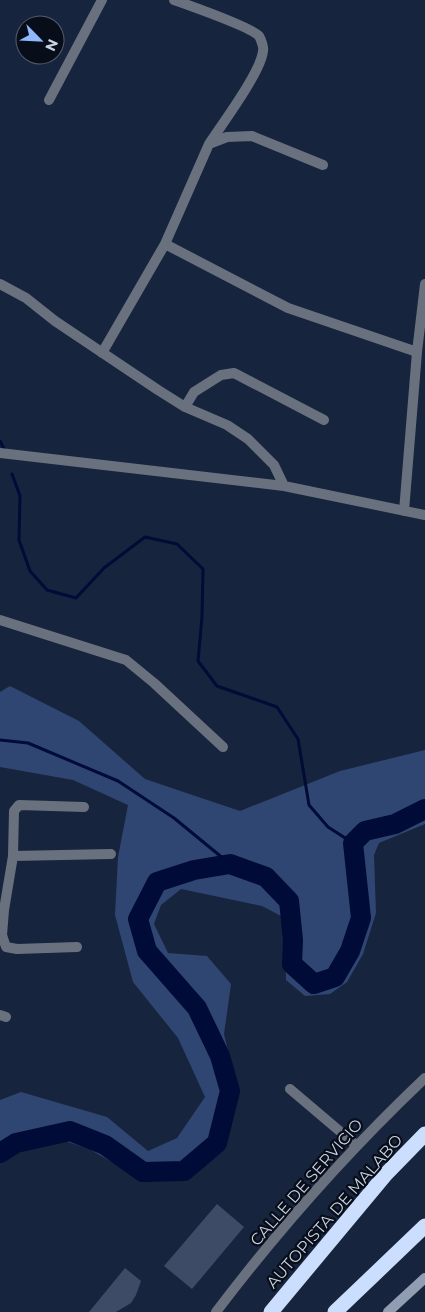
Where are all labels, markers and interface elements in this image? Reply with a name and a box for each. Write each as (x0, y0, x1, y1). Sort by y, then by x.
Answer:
north arrow (15, 15, 65, 65)
text: N (41, 36, 62, 54)
street label: CALLE DE SERVICIO (246, 1115, 367, 1250)
street label: AUTOPISTA DE MALABO (262, 1131, 406, 1292)

